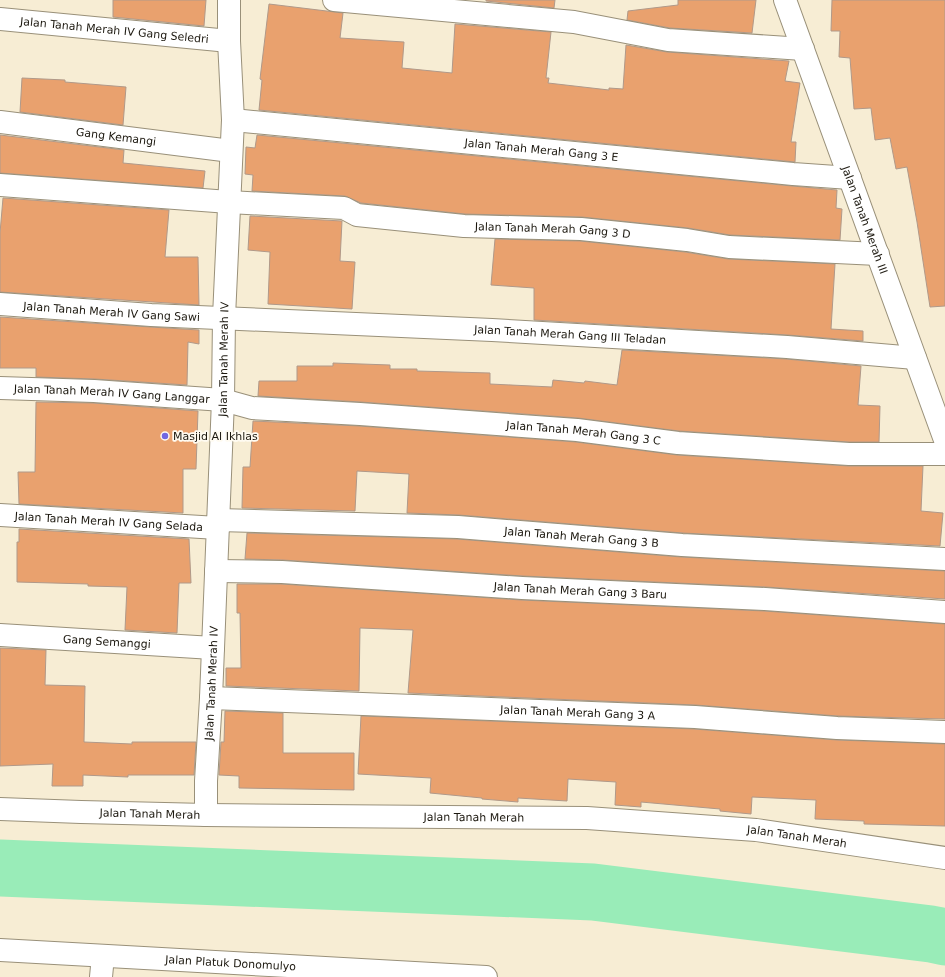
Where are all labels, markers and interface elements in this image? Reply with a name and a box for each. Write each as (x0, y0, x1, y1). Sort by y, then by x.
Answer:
street label: Jalan Tanah Merah IV Gang Seledri (19, 15, 209, 46)
street label: Gang Kemangi (75, 126, 157, 149)
street label: Jalan Tanah Merah Gang 3 E (463, 136, 619, 164)
street label: Jalan Tanah Merah III (839, 163, 890, 276)
street label: Jalan Tanah Merah Gang 3 D (474, 220, 631, 241)
street label: Jalan Tanah Merah IV Gang Sawi (22, 300, 200, 324)
street label: Jalan Tanah Merah IV (216, 301, 232, 418)
street label: Jalan Tanah Merah Gang III Teladan (473, 323, 667, 347)
street label: Jalan Tanah Merah IV Gang Langgar (13, 382, 211, 406)
street label: Jalan Tanah Merah Gang 3 C (505, 419, 662, 448)
place label: Masjid Al Ikhlas (173, 430, 258, 443)
marker: Masjid Al Ikhlas (160, 431, 170, 441)
street label: Jalan Tanah Merah IV Gang Selada (13, 510, 203, 534)
street label: Jalan Tanah Merah Gang 3 B (503, 525, 659, 550)
street label: Jalan Tanah Merah Gang 3 Baru (492, 580, 667, 602)
street label: Jalan Tanah Merah IV (202, 625, 221, 742)
street label: Gang Semanggi (62, 633, 151, 651)
street label: Jalan Tanah Merah Gang 3 A (499, 703, 656, 722)
street label: Jalan Tanah Merah (98, 806, 200, 822)
street label: Jalan Tanah Merah (422, 811, 524, 825)
street label: Jalan Tanah Merah (746, 823, 848, 850)
street label: Jalan Platuk Donomulyo (164, 953, 297, 973)

